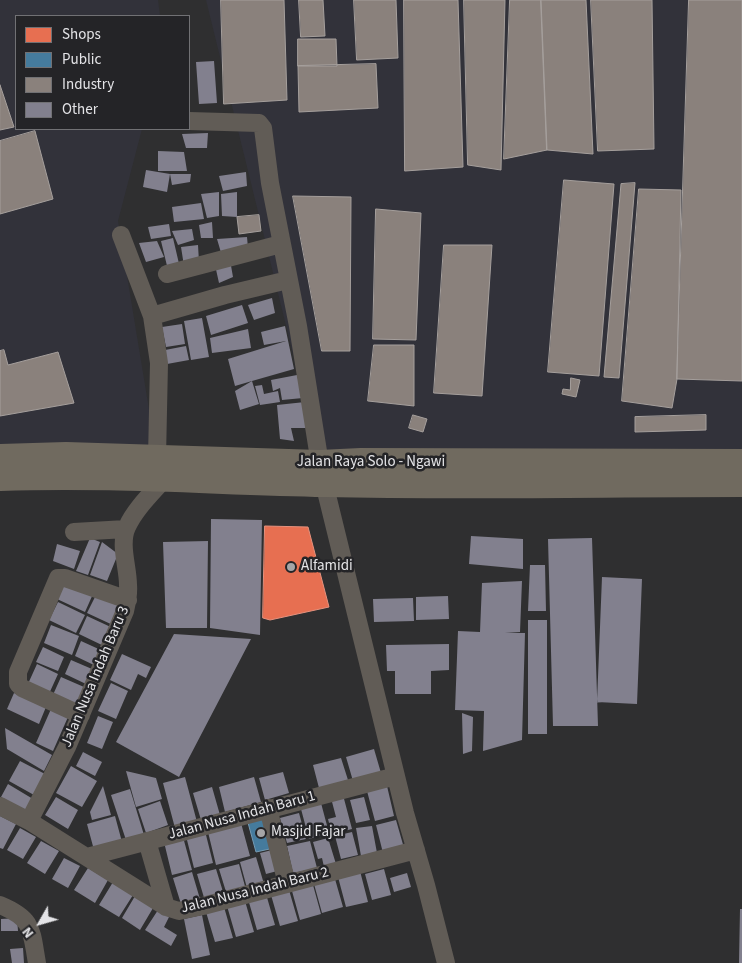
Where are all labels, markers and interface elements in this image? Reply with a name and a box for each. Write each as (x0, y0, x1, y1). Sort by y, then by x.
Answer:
legend (15, 15, 190, 130)
text: Shops (62, 24, 101, 45)
text: Public (62, 49, 101, 70)
text: Industry (62, 74, 114, 95)
text: Other (62, 99, 98, 120)
street label: Jalan Raya Solo - Ngawi (297, 454, 445, 472)
place label: Alfamidi (301, 558, 353, 576)
marker: Alfamidi (285, 561, 297, 573)
street label: Jalan Nusa Indah Baru 3 (58, 604, 134, 750)
street label: Jalan Nusa Indah Baru 1 (167, 788, 317, 844)
place label: Masjid Fajar (271, 824, 345, 842)
marker: Masjid Fajar (255, 827, 267, 839)
street label: Jalan Nusa Indah Baru 2 (179, 864, 331, 918)
north arrow (15, 898, 65, 948)
text: N (17, 922, 39, 942)

